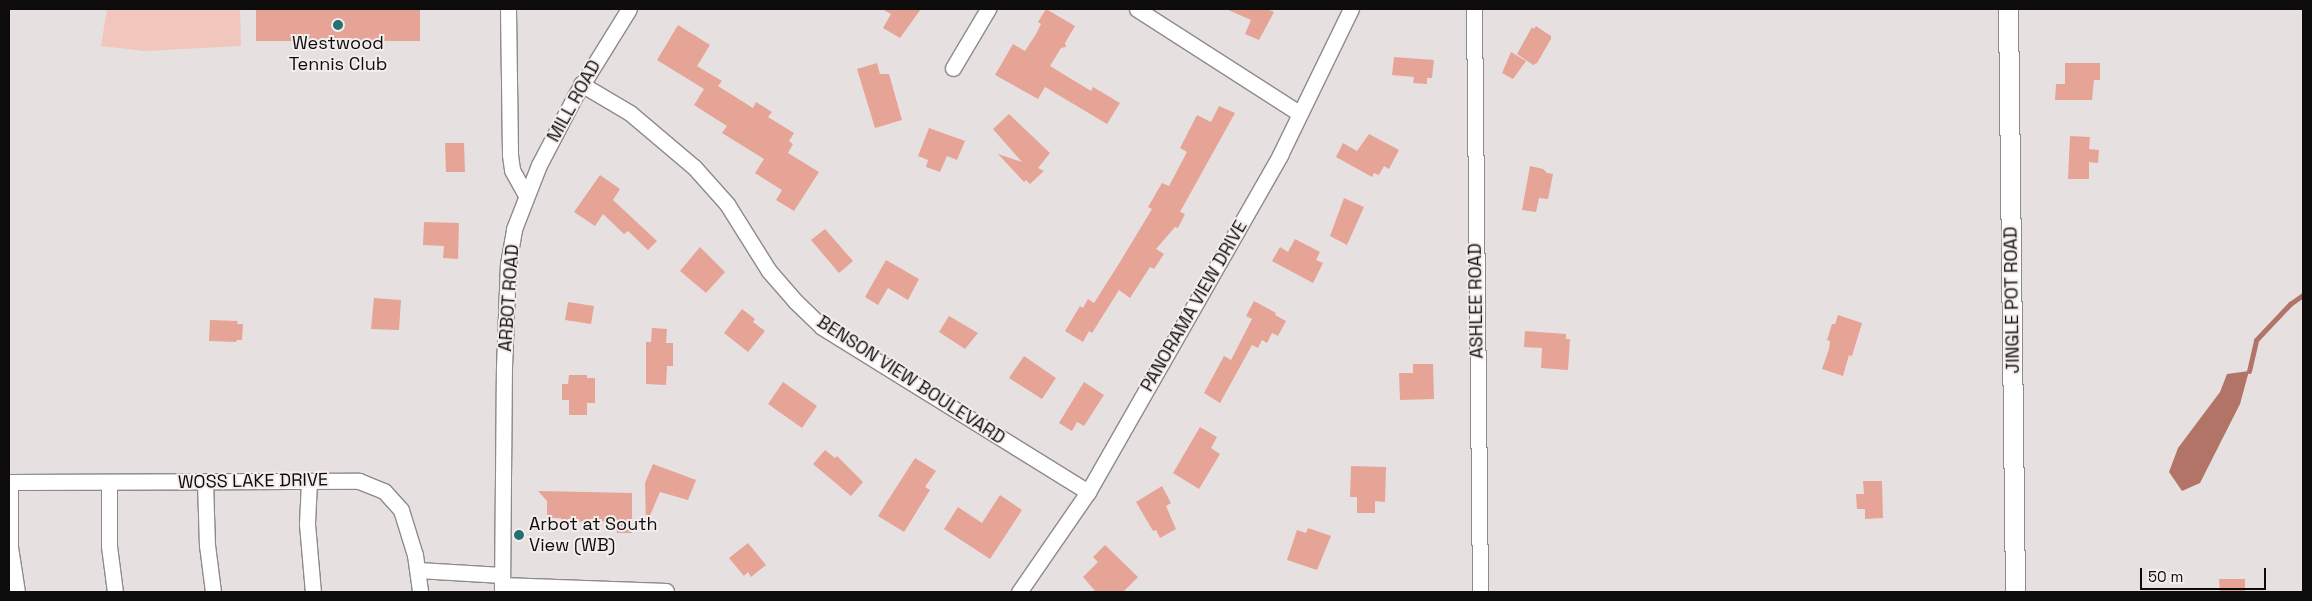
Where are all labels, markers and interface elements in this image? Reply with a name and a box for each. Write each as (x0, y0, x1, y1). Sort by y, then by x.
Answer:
marker: Westwood Tennis Club (332, 19, 344, 31)
place label: Westwood Tennis Club (289, 33, 387, 76)
street label: MILL ROAD (543, 56, 605, 146)
street label: PANORAMA VIEW DRIVE (1136, 216, 1252, 396)
street label: JINGLE POT ROAD (2000, 226, 2024, 374)
street label: ARBOT ROAD (494, 243, 524, 353)
street label: ASHLEE ROAD (1464, 243, 1488, 359)
street label: BENSON VIEW BOULEVARD (813, 311, 1009, 449)
street label: WOSS LAKE DRIVE (178, 469, 328, 493)
place label: Arbot at South View (WB) (529, 514, 658, 556)
marker: Arbot at South View (WB) (513, 529, 525, 541)
scale bar (2142, 558, 2268, 590)
text: 50 m (2148, 567, 2183, 586)

